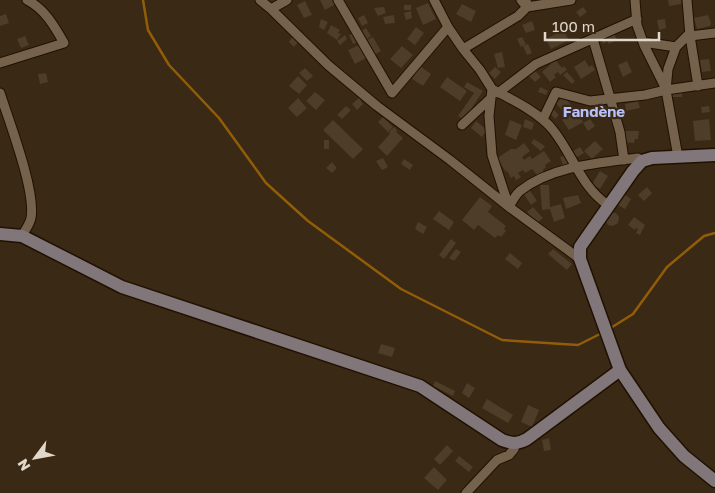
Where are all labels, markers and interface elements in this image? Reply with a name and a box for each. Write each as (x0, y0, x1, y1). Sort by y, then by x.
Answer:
scale bar (545, 10, 659, 42)
text: 100 m (552, 17, 595, 35)
district label: Fandène (563, 102, 625, 120)
north arrow (10, 433, 60, 483)
text: N (14, 456, 34, 474)

